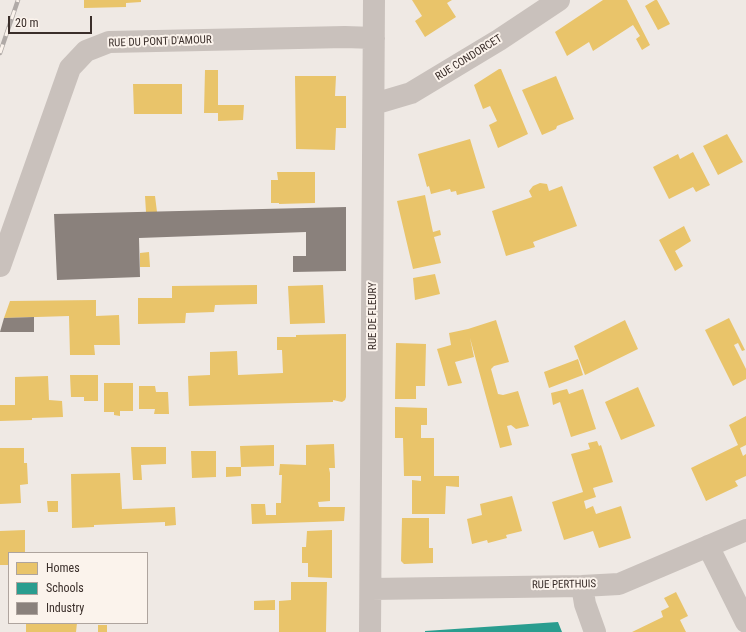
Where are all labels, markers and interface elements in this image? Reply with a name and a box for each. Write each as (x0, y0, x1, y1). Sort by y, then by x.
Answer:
scale bar (10, 8, 94, 34)
text: 20 m (15, 16, 39, 30)
street label: RUE CONDORCET (433, 32, 505, 84)
street label: RUE DU PONT D'AMOUR (108, 34, 212, 50)
street label: RUE DE FLEURY (366, 282, 380, 350)
legend (8, 552, 148, 624)
text: Homes (46, 561, 80, 575)
street label: RUE PERTHUIS (532, 578, 596, 592)
text: Schools (46, 581, 84, 595)
text: Industry (46, 601, 84, 615)

